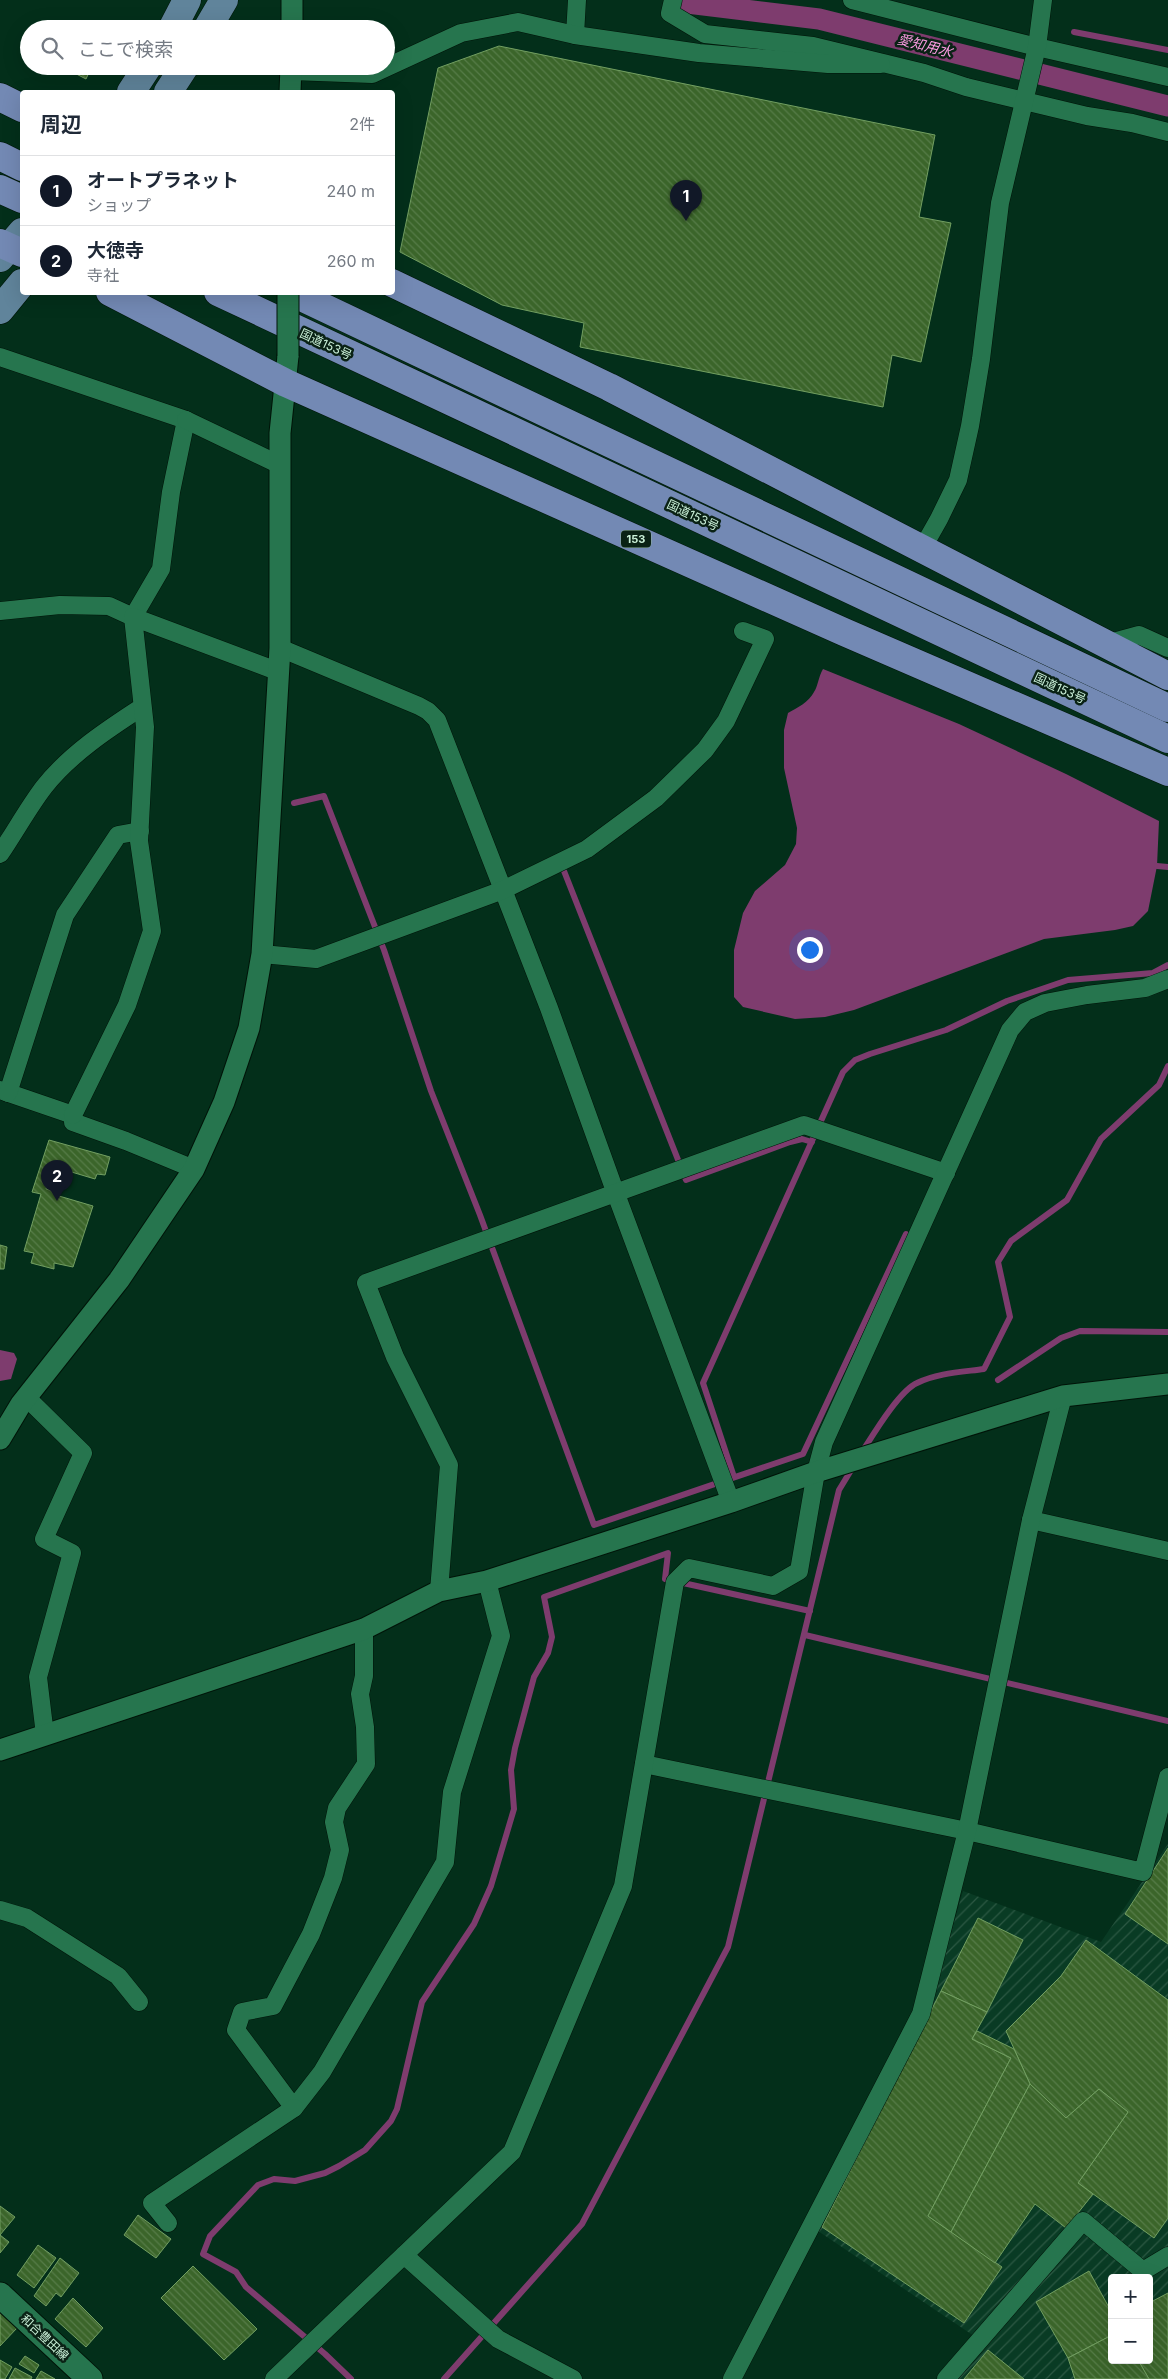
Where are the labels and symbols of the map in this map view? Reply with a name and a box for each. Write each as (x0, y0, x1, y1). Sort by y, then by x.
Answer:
water label: 愛知用水 (896, 30, 956, 61)
pin: 1 (670, 180, 702, 221)
street label: 国道153号 (298, 325, 354, 363)
street label: 国道153号 (665, 496, 721, 534)
road number: 153 (621, 530, 651, 548)
street label: 国道153号 (1032, 669, 1088, 707)
your location (797, 937, 823, 963)
pin: 2 (41, 1160, 73, 1201)
street label: 和合豊田線 (18, 2311, 72, 2363)

